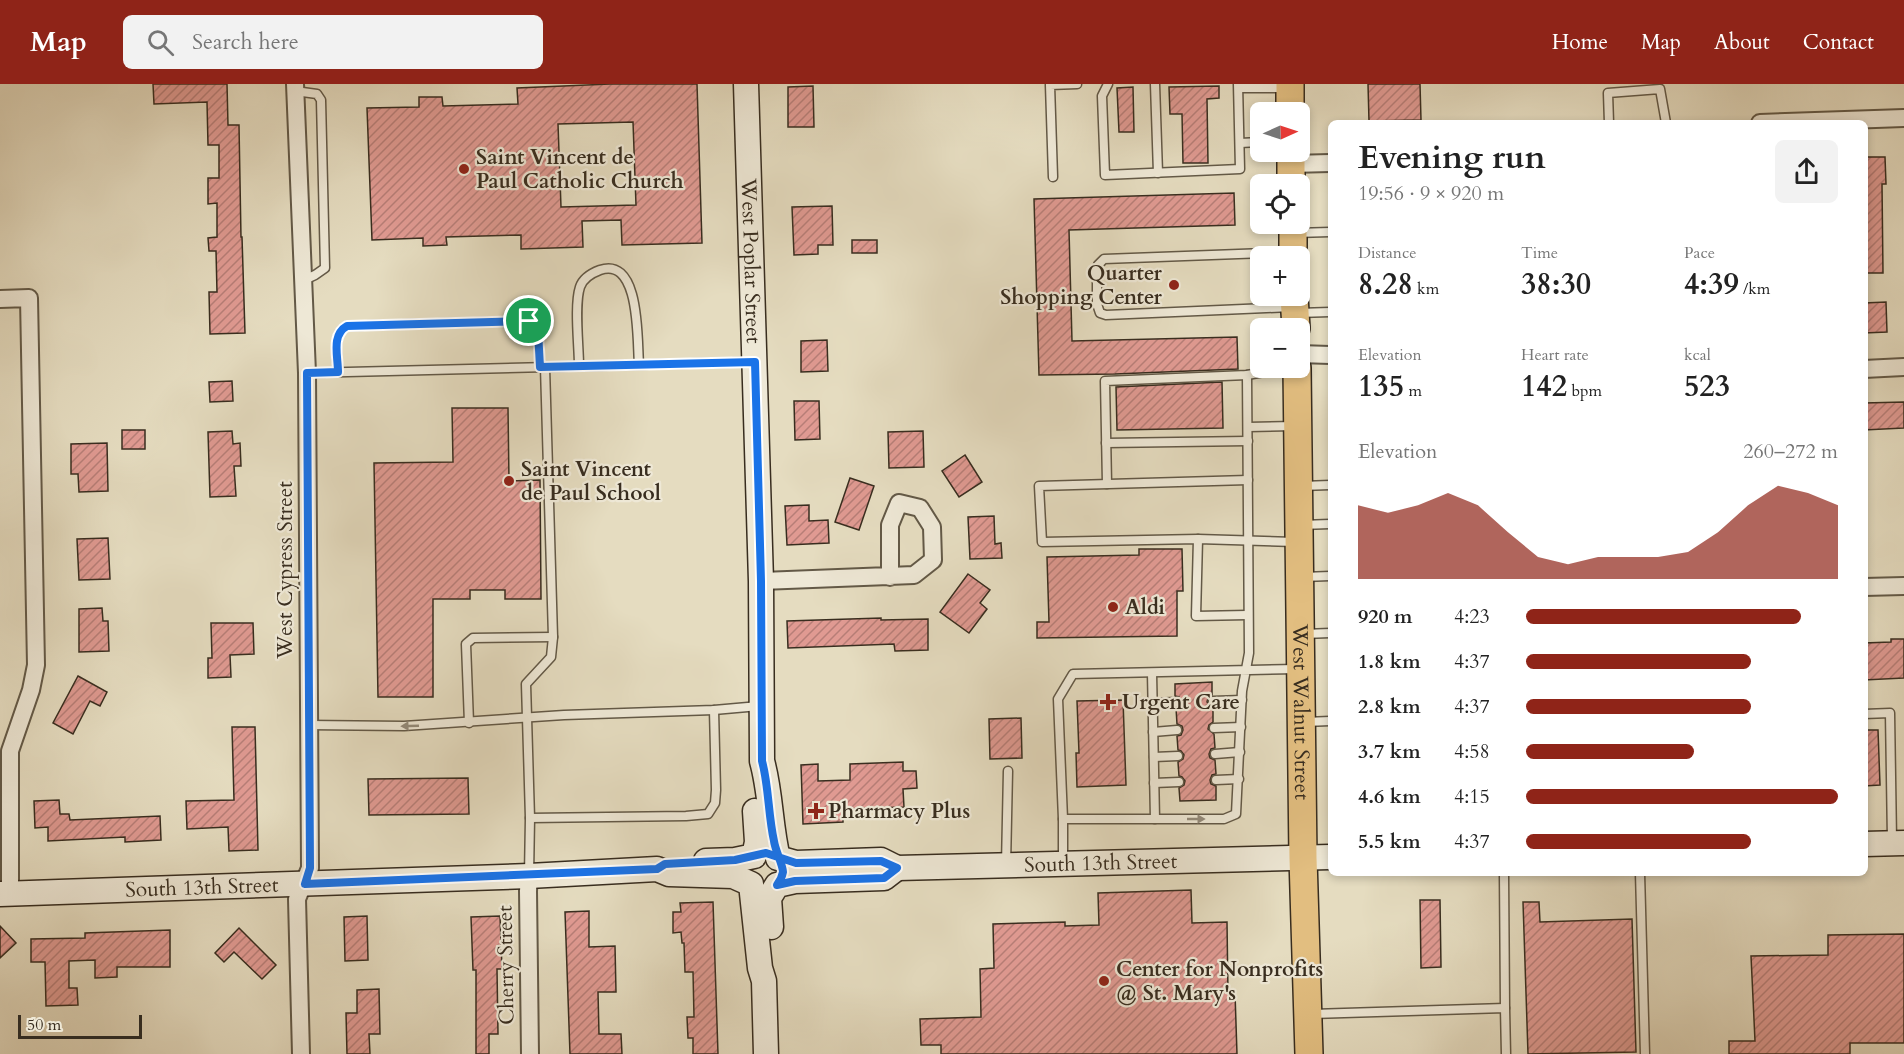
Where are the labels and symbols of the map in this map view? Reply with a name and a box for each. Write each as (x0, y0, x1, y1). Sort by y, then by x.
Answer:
north arrow (1250, 102, 1310, 162)
place label: Saint Vincent de Paul Catholic Church (476, 143, 684, 196)
marker: Saint Vincent de Paul Catholic Church (457, 162, 471, 176)
street label: West Poplar Street (734, 177, 768, 344)
place label: Quarter Shopping Center (1000, 259, 1163, 312)
marker: Quarter Shopping Center (1167, 278, 1181, 292)
pin (503, 295, 554, 346)
place label: Saint Vincent de Paul School (521, 455, 661, 508)
marker: Saint Vincent de Paul School (502, 474, 516, 488)
street label: West Cypress Street (271, 481, 300, 660)
place label: Aldi (1125, 593, 1165, 622)
marker: Aldi (1106, 600, 1120, 614)
street label: West Walnut Street (1286, 623, 1317, 801)
place label: Urgent Care (1122, 688, 1240, 717)
marker: Urgent Care (1099, 693, 1117, 711)
one-way arrow (401, 721, 420, 731)
place label: Pharmacy Plus (828, 797, 970, 826)
marker: Pharmacy Plus (809, 804, 823, 818)
one-way arrow (1187, 814, 1206, 824)
street label: South 13th Street (1024, 846, 1178, 879)
street label: South 13th Street (125, 870, 279, 904)
street label: Cherry Street (490, 905, 522, 1025)
place label: Center for Nonprofits @ St. Mary's (1116, 955, 1323, 1008)
marker: Center for Nonprofits @ St. Mary's (1097, 974, 1111, 988)
scale bar (18, 1012, 142, 1040)

